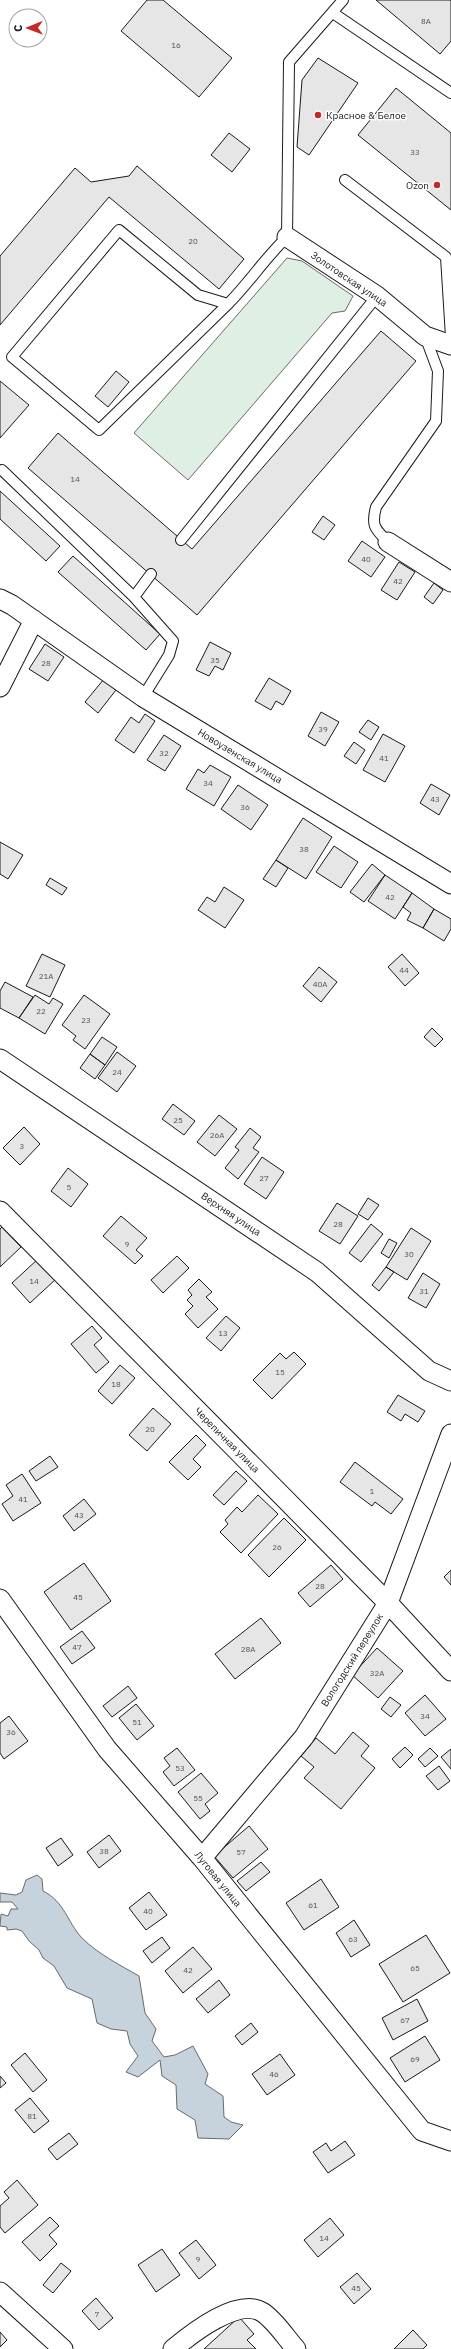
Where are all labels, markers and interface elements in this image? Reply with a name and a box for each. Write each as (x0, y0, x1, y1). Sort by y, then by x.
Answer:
north arrow (8, 8, 48, 48)
house number: 8А (421, 16, 431, 26)
text: С (11, 24, 25, 32)
house number: 16 (171, 40, 181, 50)
place label: Красное & Белое (326, 109, 407, 122)
marker: Красное & Белое (313, 110, 323, 120)
house number: 33 (410, 147, 420, 157)
place label: Ozon (406, 179, 429, 192)
marker: Ozon (432, 180, 442, 190)
house number: 20 (188, 236, 198, 246)
street label: Золотовская улица (308, 249, 390, 310)
house number: 14 (70, 474, 80, 484)
house number: 40 (361, 554, 371, 564)
house number: 42 (393, 576, 403, 586)
house number: 35 (210, 655, 220, 665)
house number: 28 (41, 658, 51, 668)
house number: 39 (318, 724, 328, 734)
street label: Новоузенская улица (195, 726, 285, 787)
house number: 32 (159, 748, 169, 758)
house number: 41 (379, 753, 389, 763)
house number: 34 (203, 778, 213, 788)
house number: 43 (430, 794, 440, 804)
house number: 36 (240, 802, 250, 812)
house number: 38 (299, 844, 309, 854)
house number: 42 (385, 892, 395, 902)
house number: 44 (399, 965, 409, 975)
house number: 21А (39, 971, 53, 981)
house number: 40А (313, 979, 327, 989)
house number: 22 (36, 1006, 46, 1016)
house number: 23 (81, 1015, 91, 1025)
house number: 24 (112, 1067, 122, 1077)
house number: 25 (173, 1115, 183, 1125)
house number: 26А (210, 1130, 224, 1140)
house number: 3 (20, 1141, 25, 1151)
house number: 27 (259, 1173, 269, 1183)
house number: 5 (67, 1182, 72, 1192)
street label: Верхняя улица (199, 1189, 264, 1239)
house number: 28 (333, 1219, 343, 1229)
house number: 9 (125, 1239, 130, 1249)
house number: 30 (404, 1249, 414, 1259)
house number: 14 (29, 1276, 39, 1286)
house number: 31 (419, 1286, 429, 1296)
house number: 13 (218, 1328, 228, 1338)
house number: 15 (275, 1367, 285, 1377)
house number: 18 (111, 1379, 121, 1389)
street label: Черепичная улица (192, 1405, 263, 1476)
house number: 20 (145, 1424, 155, 1434)
house number: 1 (370, 1486, 375, 1496)
house number: 41 (18, 1494, 28, 1504)
house number: 43 (74, 1510, 84, 1520)
house number: 26 (272, 1542, 282, 1552)
house number: 28 (315, 1581, 325, 1591)
house number: 45 (73, 1592, 83, 1602)
street label: Вологодский переулок (318, 1610, 386, 1709)
house number: 47 (72, 1642, 82, 1652)
house number: 28А (241, 1644, 255, 1654)
house number: 32А (370, 1668, 384, 1678)
house number: 34 (420, 1711, 430, 1721)
house number: 51 (132, 1717, 142, 1727)
house number: 36 (6, 1727, 16, 1737)
house number: 53 (175, 1763, 185, 1773)
house number: 55 (193, 1793, 203, 1803)
house number: 38 (99, 1846, 109, 1856)
house number: 57 (236, 1847, 246, 1857)
street label: Луговая улица (192, 1849, 245, 1910)
house number: 61 (308, 1900, 318, 1910)
house number: 40 (143, 1906, 153, 1916)
house number: 63 (348, 1934, 358, 1944)
house number: 65 (410, 1963, 420, 1973)
house number: 42 (183, 1965, 193, 1975)
house number: 67 (400, 2015, 410, 2025)
house number: 69 (410, 2054, 420, 2064)
house number: 46 (269, 2069, 279, 2079)
house number: 81 (27, 2111, 37, 2121)
house number: 14 (319, 2233, 329, 2243)
house number: 9 (196, 2254, 201, 2264)
house number: 45 (351, 2283, 361, 2293)
house number: 7 (95, 2309, 100, 2319)

